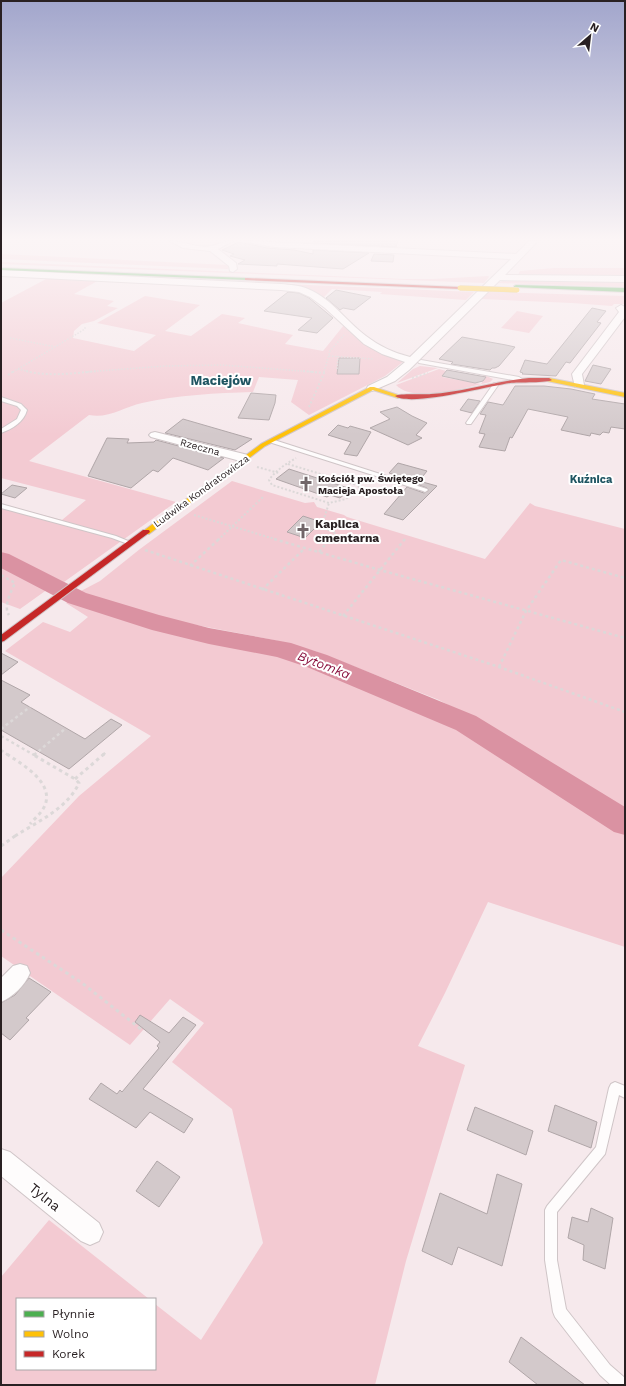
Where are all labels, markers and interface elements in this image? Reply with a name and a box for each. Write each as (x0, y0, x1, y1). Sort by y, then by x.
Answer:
north arrow (570, 16, 610, 56)
text: N (588, 20, 601, 35)
district label: Maciejów (191, 373, 252, 388)
street label: Rzeczna (179, 436, 221, 458)
street label: Ludwika Kondratowicza (151, 452, 251, 529)
place label: Kościół pw. Świętego Macieja Apostoła (318, 473, 423, 496)
district label: Kuźnica (570, 473, 613, 486)
church icon: Kościół pw. Świętego Macieja Apostoła (297, 475, 315, 493)
place label: Kaplica cmentarna (315, 517, 379, 545)
church icon: Kaplica cmentarna (294, 522, 312, 540)
water label: Bytomka (296, 648, 352, 682)
street label: Tylna (26, 1180, 64, 1214)
legend (16, 1298, 156, 1370)
text: Płynnie (52, 1307, 95, 1321)
text: Wolno (52, 1327, 89, 1341)
text: Korek (52, 1347, 85, 1361)

